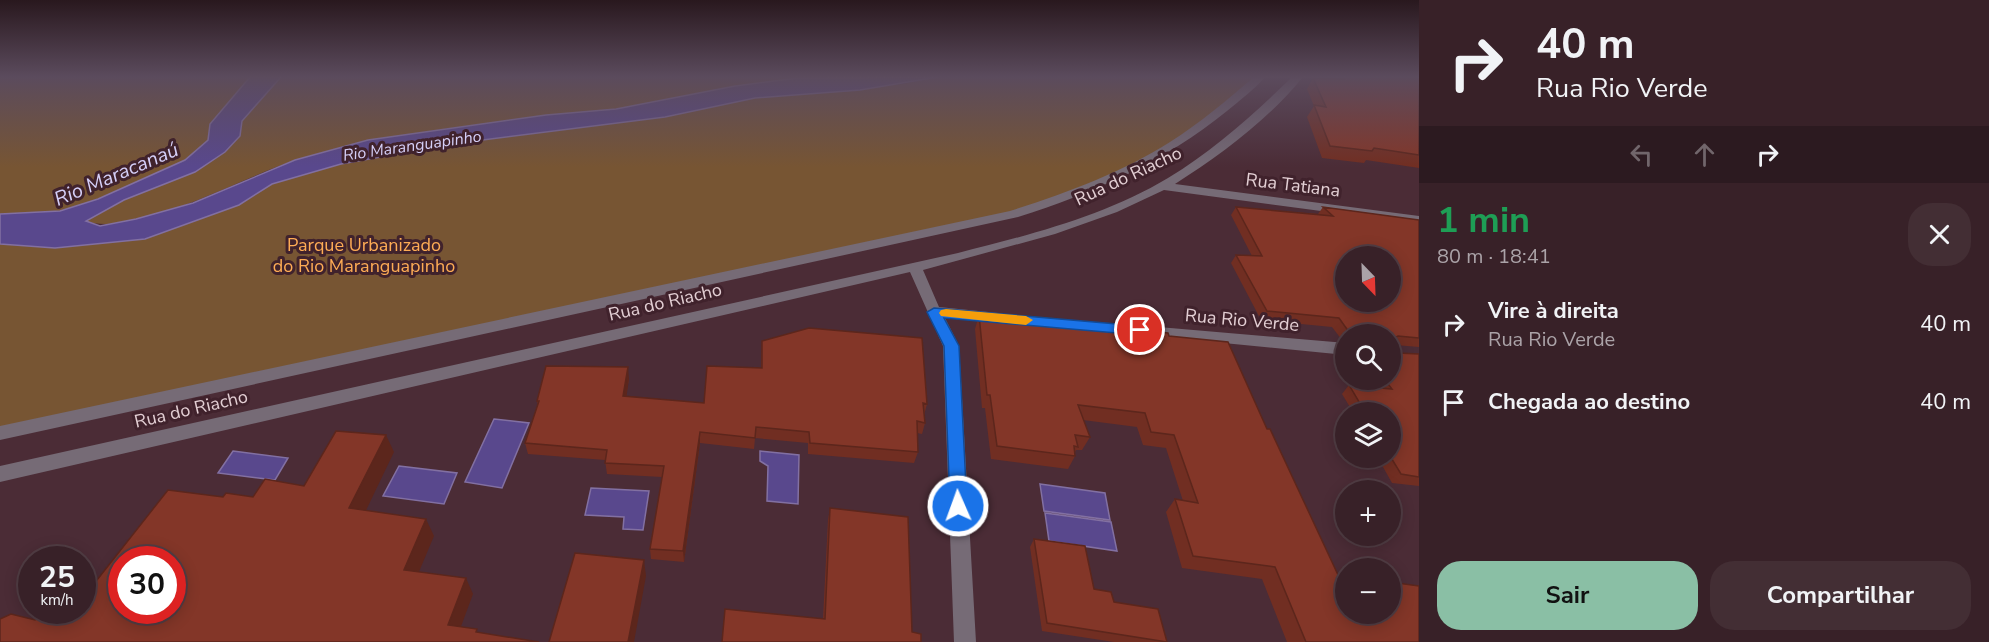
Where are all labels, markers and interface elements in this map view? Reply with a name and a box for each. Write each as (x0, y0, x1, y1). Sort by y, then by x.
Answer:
text: 40 m (1536, 16, 1635, 73)
icon: right (1437, 24, 1515, 102)
text: Rua Rio Verde (1536, 70, 1708, 107)
water label: Rio Maranguapinho (341, 125, 483, 167)
water label: Rio Maracanaú (50, 136, 183, 213)
icon: left (1625, 138, 1658, 171)
icon: ahead (1688, 138, 1721, 171)
icon: right (1751, 138, 1784, 171)
street label: Rua do Riacho (1070, 141, 1186, 211)
street label: Rua Tatiana (1244, 167, 1342, 203)
text: 1 min (1437, 196, 1530, 245)
button: close (1908, 203, 1971, 266)
park label: Parque Urbanizado do Rio Maranguapinho (273, 233, 455, 278)
text: 80 m · 18:41 (1437, 243, 1551, 270)
north arrow (1335, 246, 1401, 312)
map controls (1335, 246, 1401, 624)
street label: Rua do Riacho (606, 277, 724, 327)
text: Vire à direita (1488, 296, 1619, 326)
street label: Rua Rio Verde (1184, 303, 1300, 337)
pin (1114, 304, 1165, 355)
icon: right (1437, 308, 1470, 341)
text: 40 m (1920, 309, 1971, 339)
icon: arrive (1123, 313, 1156, 346)
button: search (1335, 324, 1401, 390)
text: Rua Rio Verde (1488, 326, 1615, 353)
street label: Rua do Riacho (132, 384, 250, 434)
icon: arrive (1437, 386, 1470, 419)
text: Chegada ao destino (1488, 387, 1690, 417)
text: 40 m (1920, 387, 1971, 417)
button: layers (1335, 402, 1401, 468)
position arrow (926, 474, 990, 538)
button: + (1335, 480, 1401, 546)
speed limit sign: 30 (108, 546, 186, 624)
text: 25 (39, 557, 75, 598)
button: − (1335, 558, 1401, 624)
button: Sair (1437, 561, 1698, 630)
button: Compartilhar (1710, 561, 1971, 630)
text: km/h (40, 590, 74, 610)

